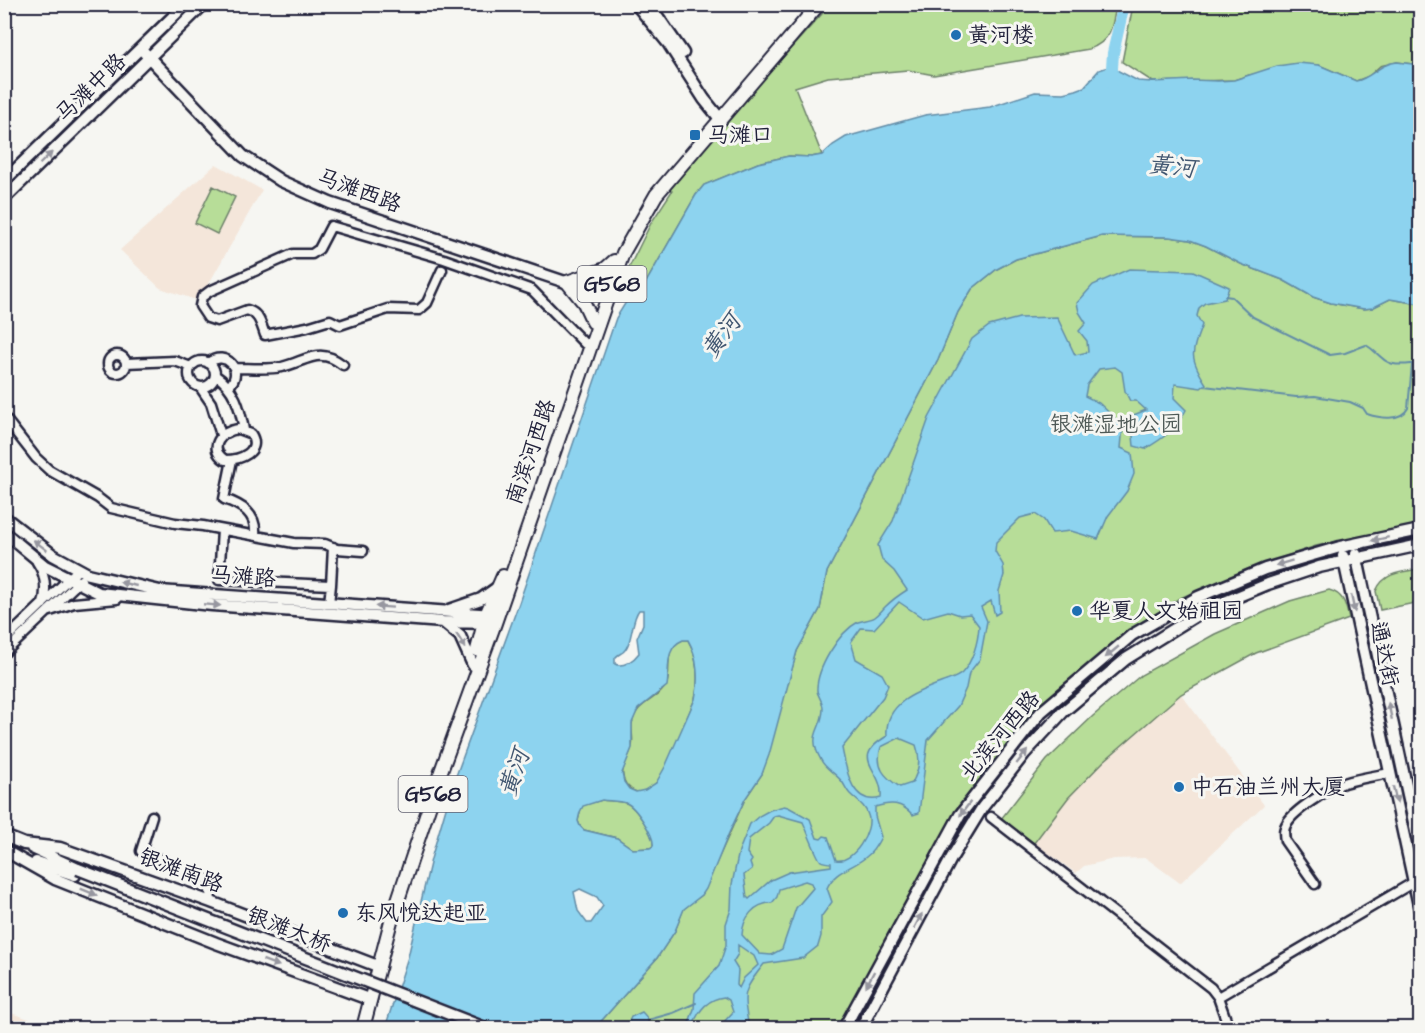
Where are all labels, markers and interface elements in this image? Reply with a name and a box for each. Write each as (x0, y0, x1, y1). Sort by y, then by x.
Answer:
place label: 黄河楼 (968, 20, 1034, 51)
marker: 黄河楼 (949, 28, 963, 42)
street label: 马滩中路 (49, 46, 133, 130)
place label: 马滩口 (707, 120, 773, 151)
marker: 马滩口 (688, 128, 702, 142)
water label: 黄河 (1146, 148, 1202, 187)
one-way arrow (39, 151, 53, 165)
street label: 马滩西路 (312, 161, 406, 221)
road number: G568 (578, 266, 646, 302)
water label: 黄河 (694, 303, 752, 365)
street label: 南滨河西路 (498, 395, 564, 509)
park label: 银滩湿地公园 (1050, 409, 1182, 440)
one-way arrow (1370, 535, 1389, 544)
one-way arrow (32, 539, 48, 552)
street label: 马滩路 (209, 559, 277, 595)
one-way arrow (1275, 559, 1293, 568)
one-way arrow (118, 579, 137, 588)
one-way arrow (1349, 595, 1358, 614)
place label: 华夏人文始祖园 (1089, 596, 1243, 627)
one-way arrow (202, 600, 221, 610)
one-way arrow (375, 602, 394, 612)
marker: 华夏人文始祖园 (1070, 604, 1084, 618)
street label: 通达街 (1362, 618, 1406, 690)
one-way arrow (455, 633, 466, 649)
one-way arrow (1104, 646, 1120, 659)
street label: 北滨河西路 (953, 684, 1047, 788)
one-way arrow (1385, 701, 1394, 720)
water label: 黄河 (491, 741, 540, 801)
one-way arrow (1015, 750, 1028, 765)
place label: 中石油兰州大厦 (1191, 772, 1345, 803)
road number: G568 (398, 776, 468, 812)
marker: 中石油兰州大厦 (1172, 780, 1186, 794)
one-way arrow (1391, 785, 1400, 804)
one-way arrow (959, 801, 971, 816)
street label: 银滩南路 (134, 841, 228, 901)
one-way arrow (81, 887, 99, 897)
place label: 东风悦达起亚 (355, 898, 487, 929)
street label: 银滩大桥 (242, 900, 336, 960)
marker: 东风悦达起亚 (336, 906, 350, 920)
one-way arrow (913, 913, 923, 930)
one-way arrow (262, 959, 280, 969)
one-way arrow (865, 971, 875, 988)

